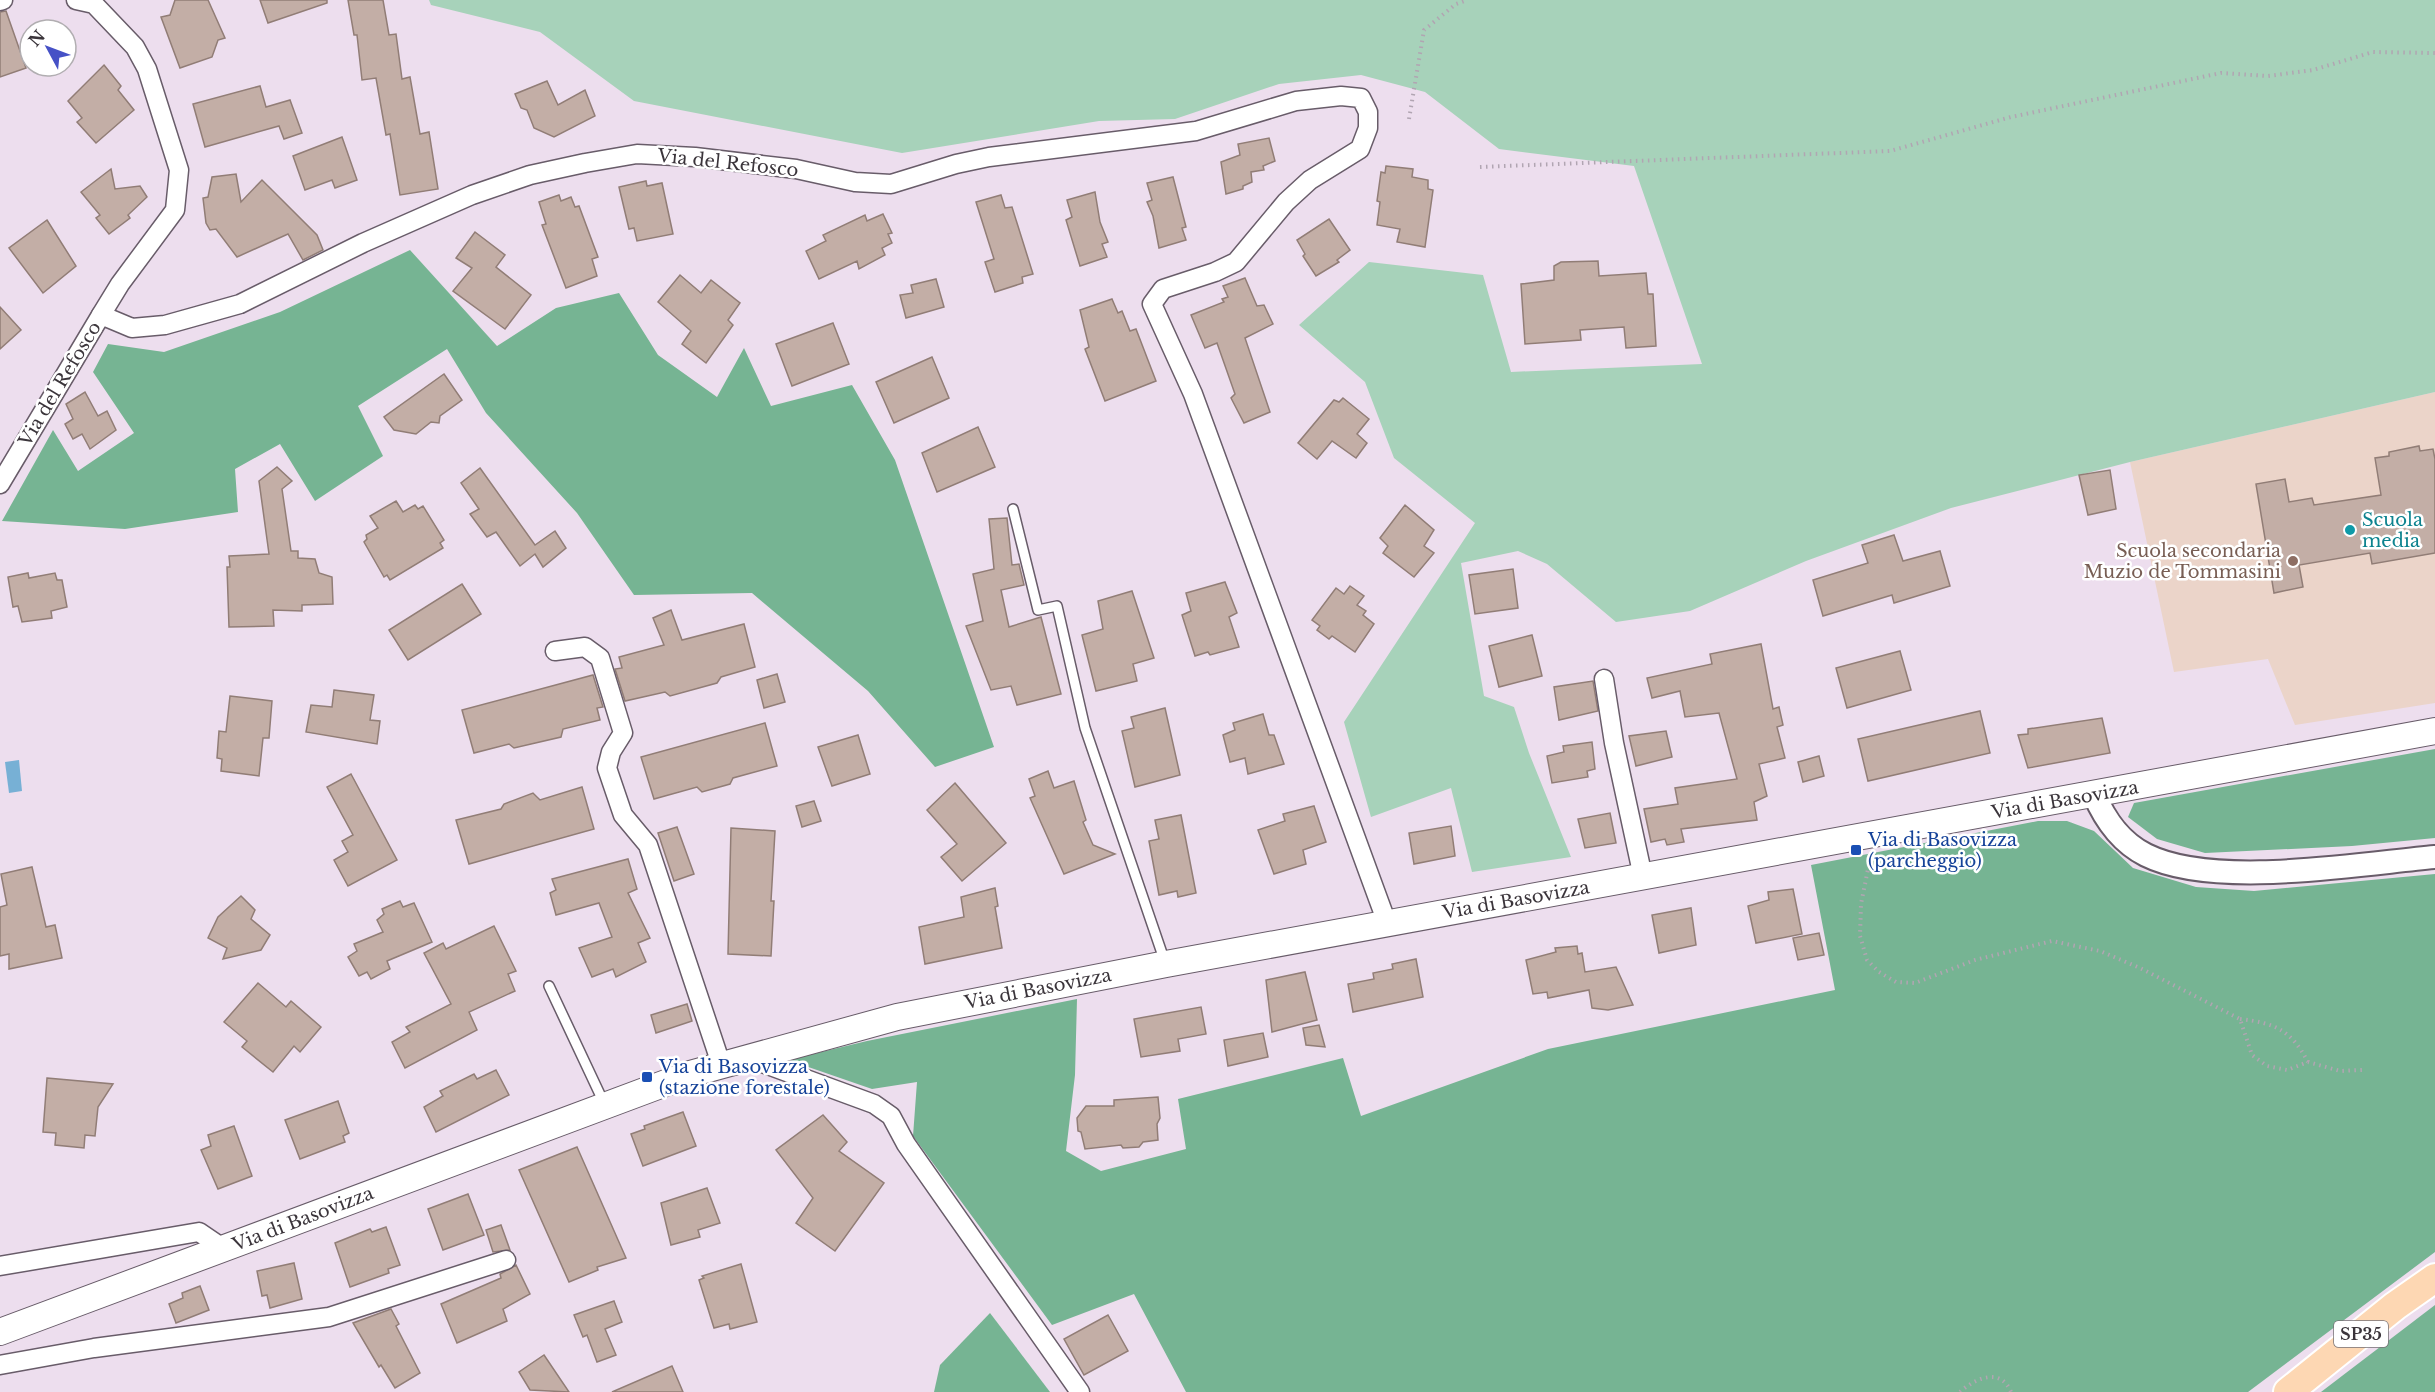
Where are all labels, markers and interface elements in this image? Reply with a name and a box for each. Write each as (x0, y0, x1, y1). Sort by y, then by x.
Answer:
north arrow (18, 18, 78, 78)
text: N (24, 26, 49, 50)
street label: Via del Refosco (656, 145, 799, 181)
street label: Via del Refosco (14, 318, 106, 451)
place label: Scuola media (2362, 509, 2423, 552)
marker: Scuola media (2343, 523, 2357, 537)
place label: Scuola secondaria Muzio de Tommasini (2084, 540, 2281, 583)
marker: Scuola secondaria Muzio de Tommasini (2286, 554, 2300, 568)
street label: Via di Basovizza (1989, 776, 2140, 824)
place label: Via di Basovizza (parcheggio) (1867, 829, 2017, 872)
marker: Via di Basovizza (parcheggio) (1849, 843, 1863, 857)
street label: Via di Basovizza (1440, 876, 1591, 924)
street label: Via di Basovizza (962, 964, 1113, 1014)
place label: Via di Basovizza (stazione forestale) (658, 1056, 830, 1099)
marker: Via di Basovizza (stazione forestale) (640, 1070, 654, 1084)
street label: Via di Basovizza (229, 1182, 377, 1256)
road number: SP35 (2334, 1321, 2388, 1347)

